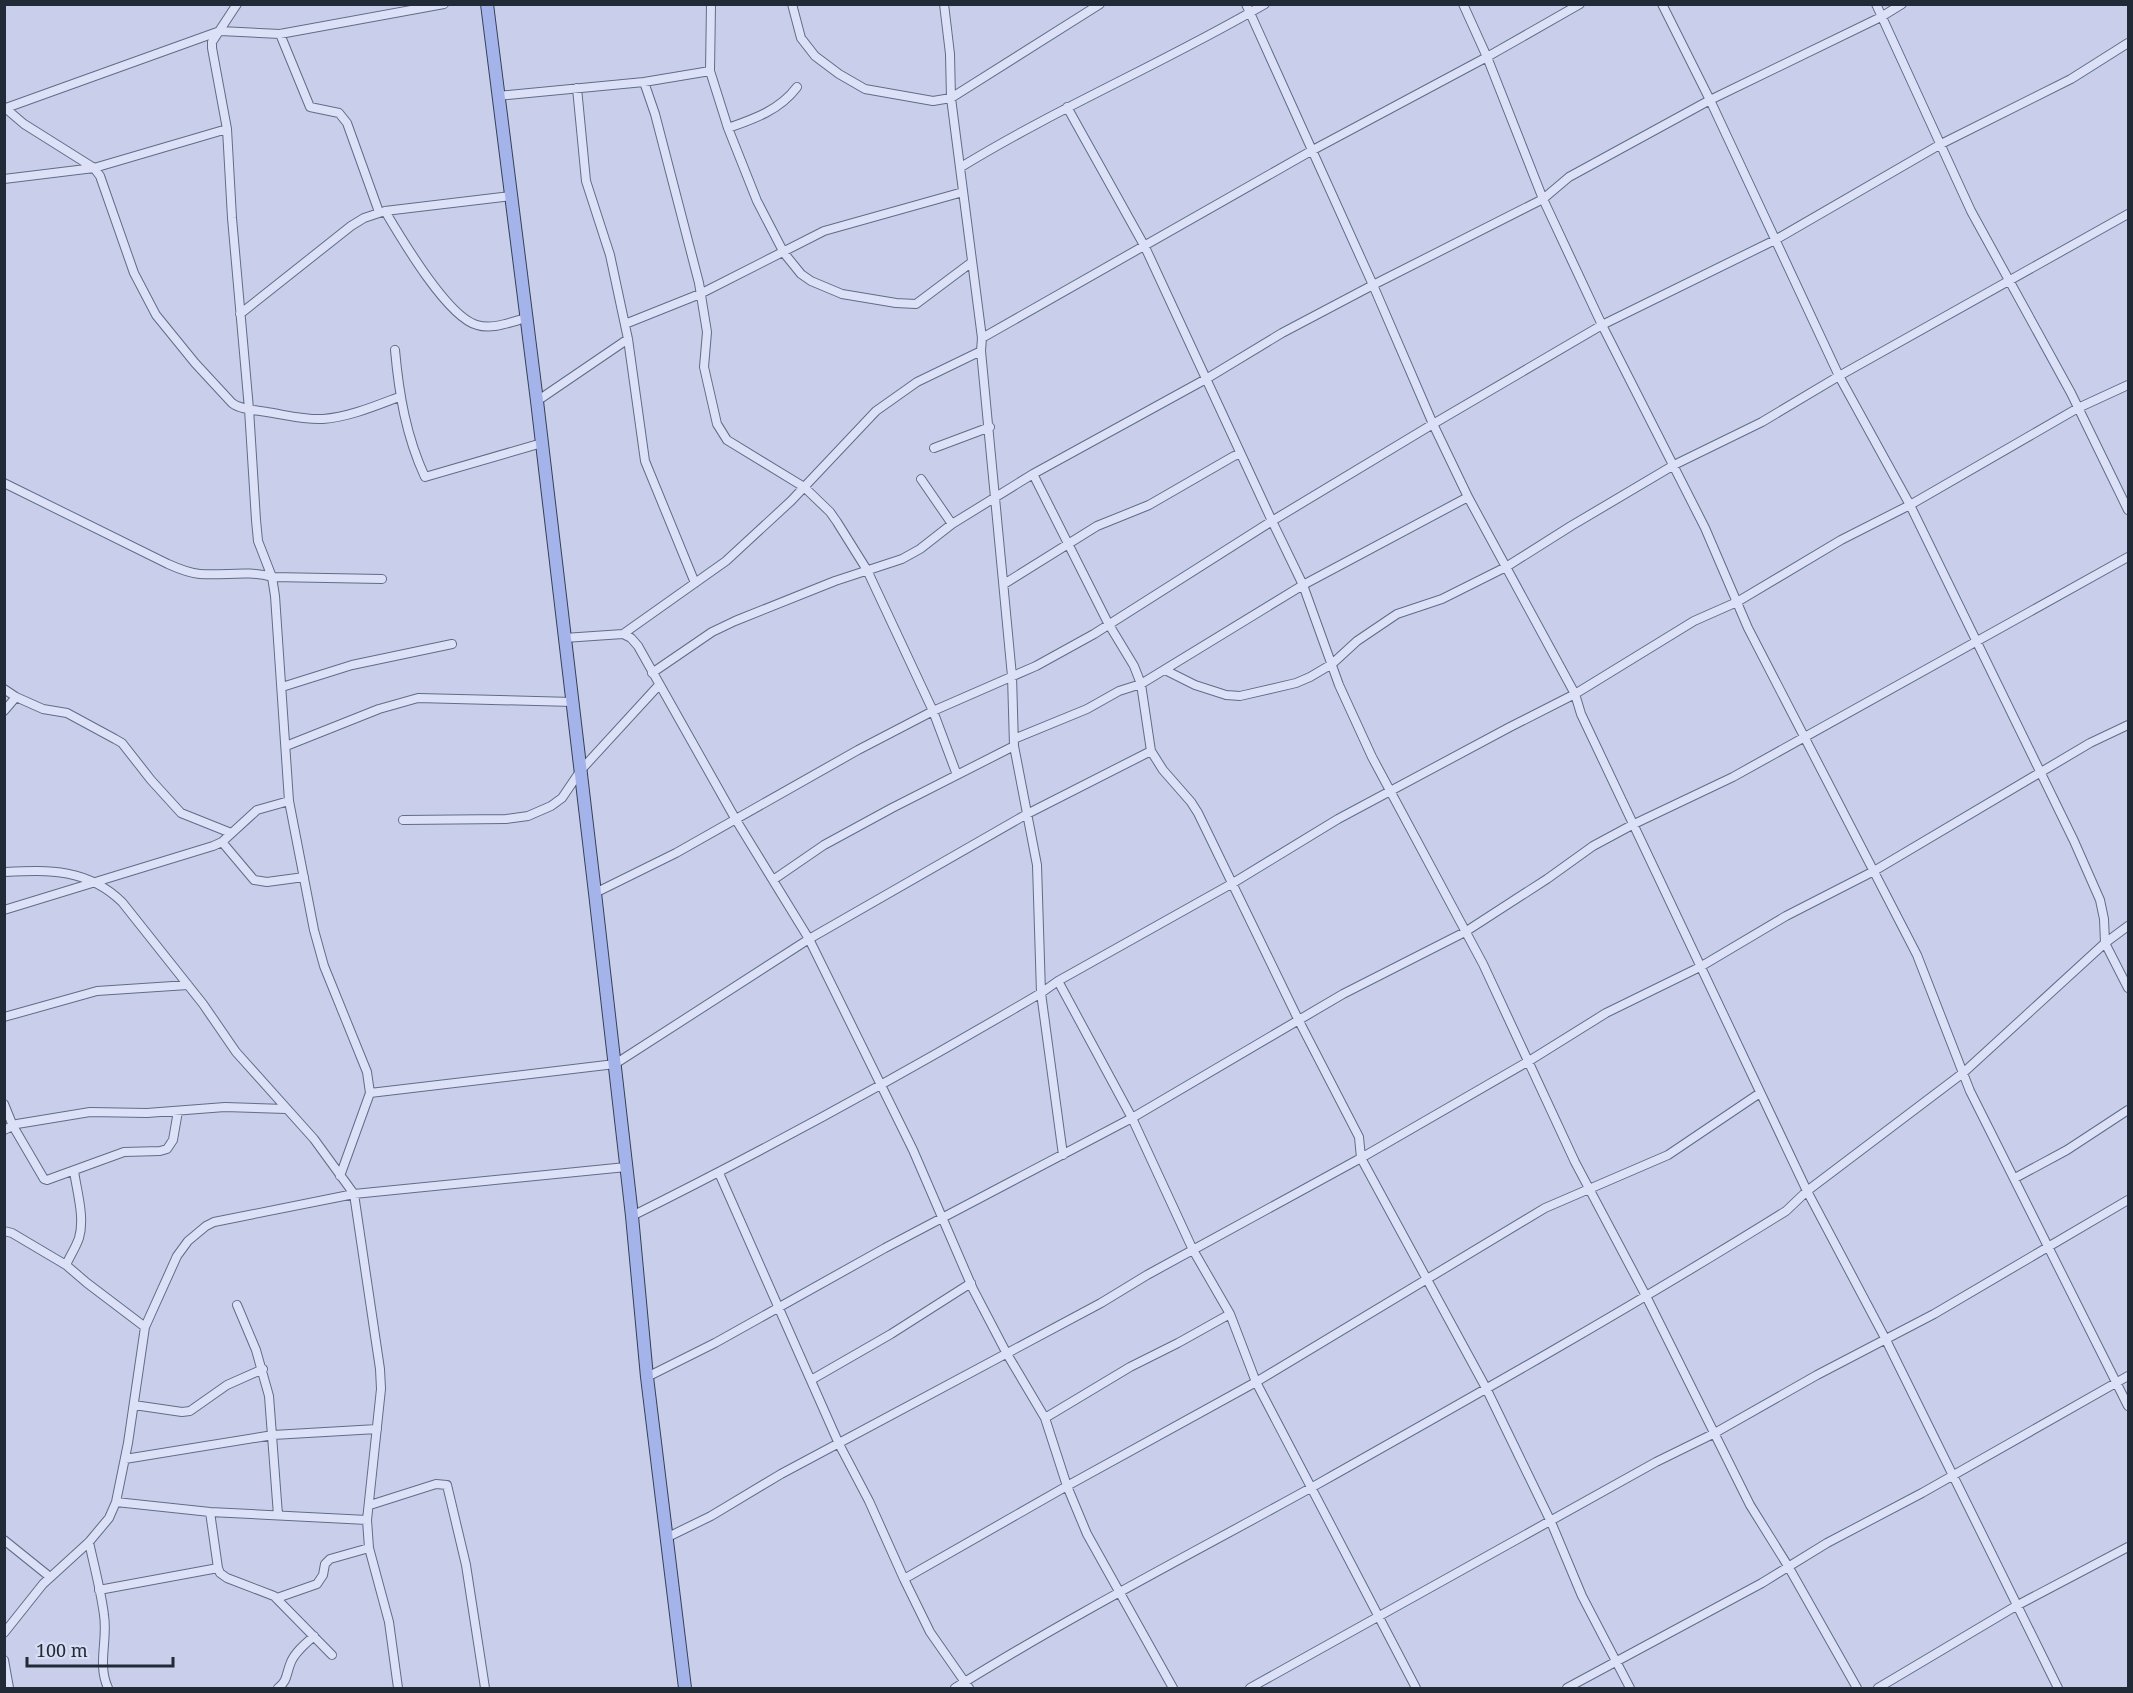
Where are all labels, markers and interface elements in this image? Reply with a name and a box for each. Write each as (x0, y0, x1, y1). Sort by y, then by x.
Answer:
scale bar (27, 1630, 172, 1668)
text: 100 m (36, 1638, 88, 1662)

